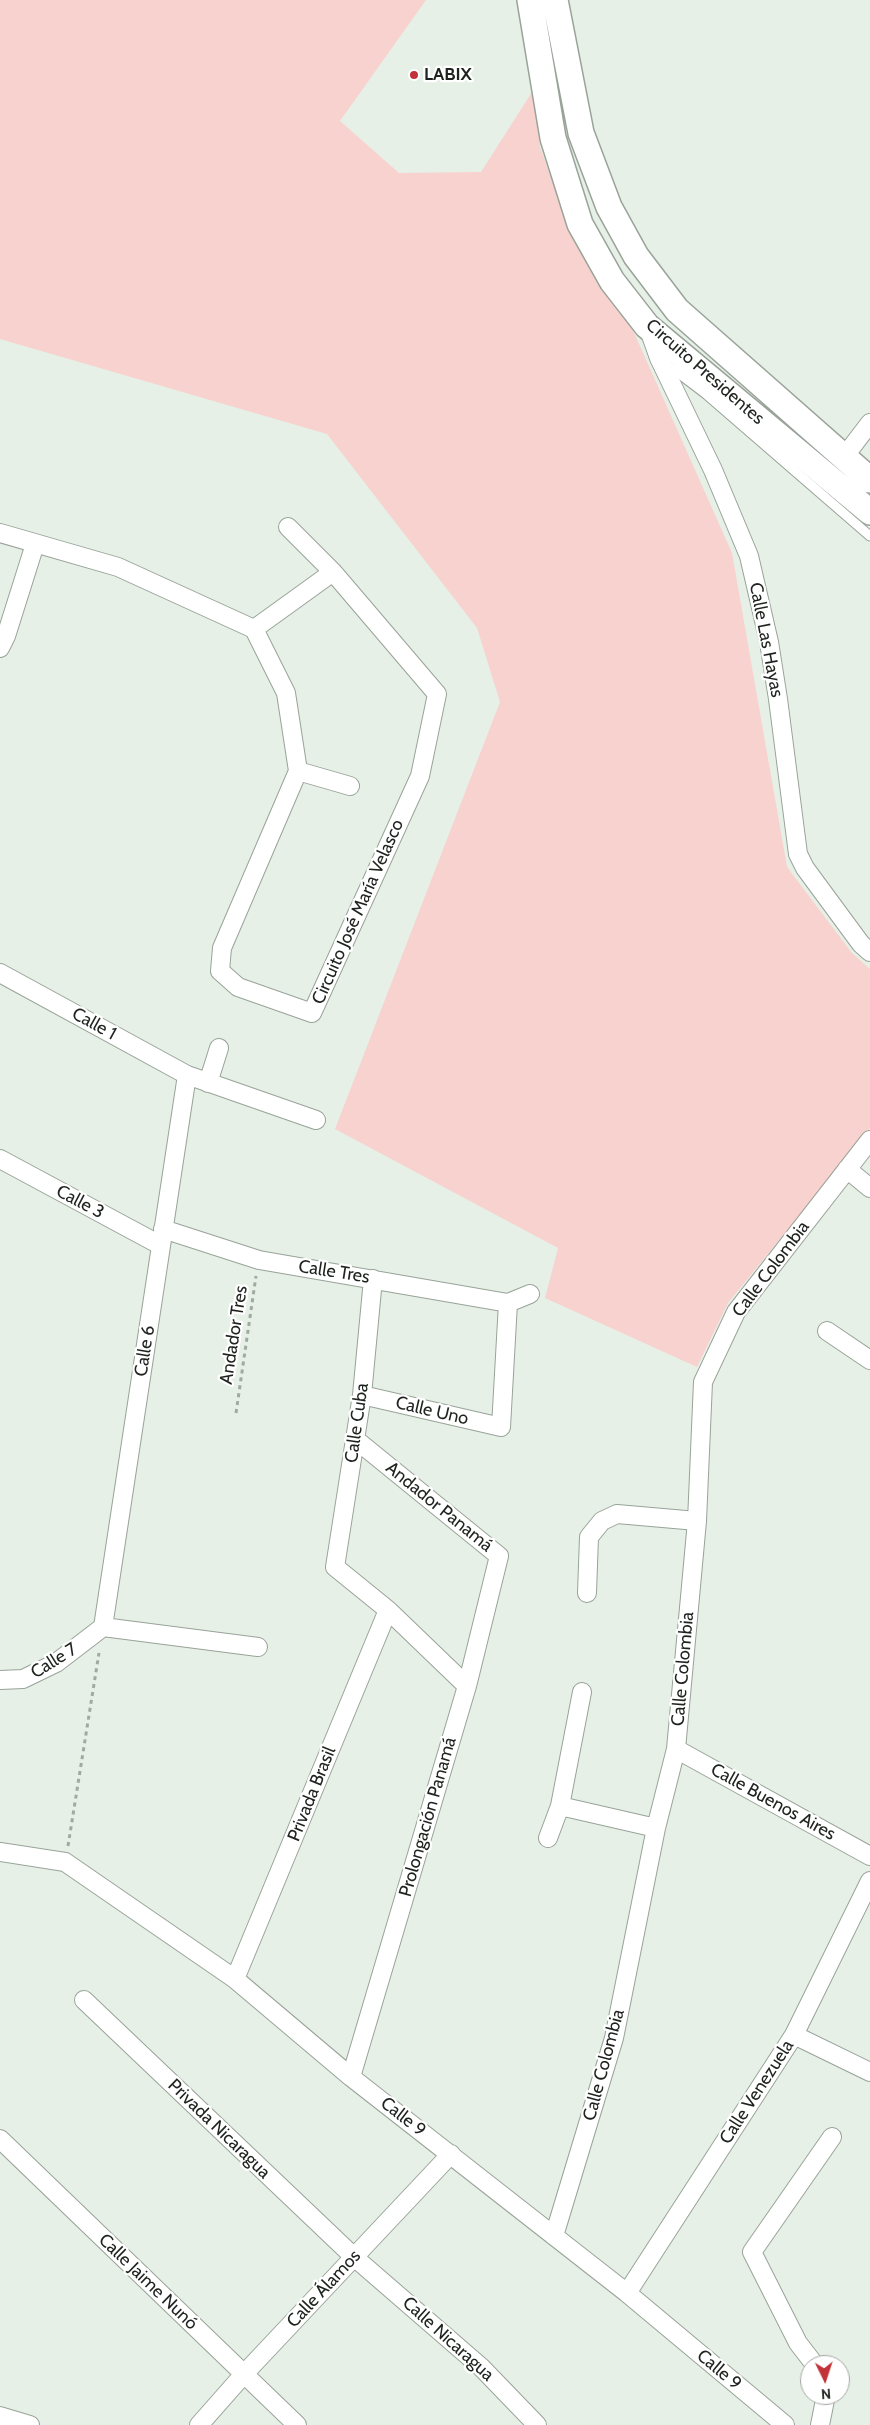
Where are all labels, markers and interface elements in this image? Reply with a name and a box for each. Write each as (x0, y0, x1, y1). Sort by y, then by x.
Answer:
place label: LABIX (424, 64, 472, 86)
marker: LABIX (408, 69, 420, 81)
street label: Circuito Presidentes (641, 315, 769, 429)
street label: Calle Las Hayas (744, 581, 788, 699)
street label: Circuito José María Velasco (307, 816, 409, 1008)
street label: Calle 1 (68, 1003, 120, 1045)
street label: Calle 3 (52, 1180, 108, 1224)
street label: Calle Colombia (728, 1217, 814, 1321)
street label: Calle Tres (297, 1256, 371, 1288)
street label: Andador Tres (216, 1284, 252, 1386)
street label: Calle 6 (130, 1324, 160, 1378)
street label: Calle Cuba (341, 1382, 373, 1464)
street label: Calle Uno (393, 1392, 471, 1430)
street label: Andador Panamá (381, 1457, 497, 1557)
street label: Calle Colombia (667, 1611, 699, 1727)
street label: Calle 7 (27, 1638, 81, 1684)
street label: Prolongación Panamá (395, 1735, 461, 1899)
street label: Privada Brasil (283, 1744, 341, 1844)
street label: Calle Buenos Aires (707, 1759, 839, 1845)
street label: Calle Colombia (579, 2007, 629, 2123)
street label: Calle Venezuela (715, 2036, 799, 2148)
street label: Privada Nicaragua (163, 2075, 275, 2183)
street label: Calle 9 (376, 2093, 430, 2141)
street label: Calle Jaime Nunó (94, 2229, 202, 2335)
street label: Calle Álamos (283, 2246, 365, 2332)
street label: Calle Nicaragua (398, 2292, 498, 2386)
street label: Calle 9 (692, 2345, 746, 2395)
north arrow (800, 2355, 850, 2405)
text: N (820, 2385, 832, 2403)

